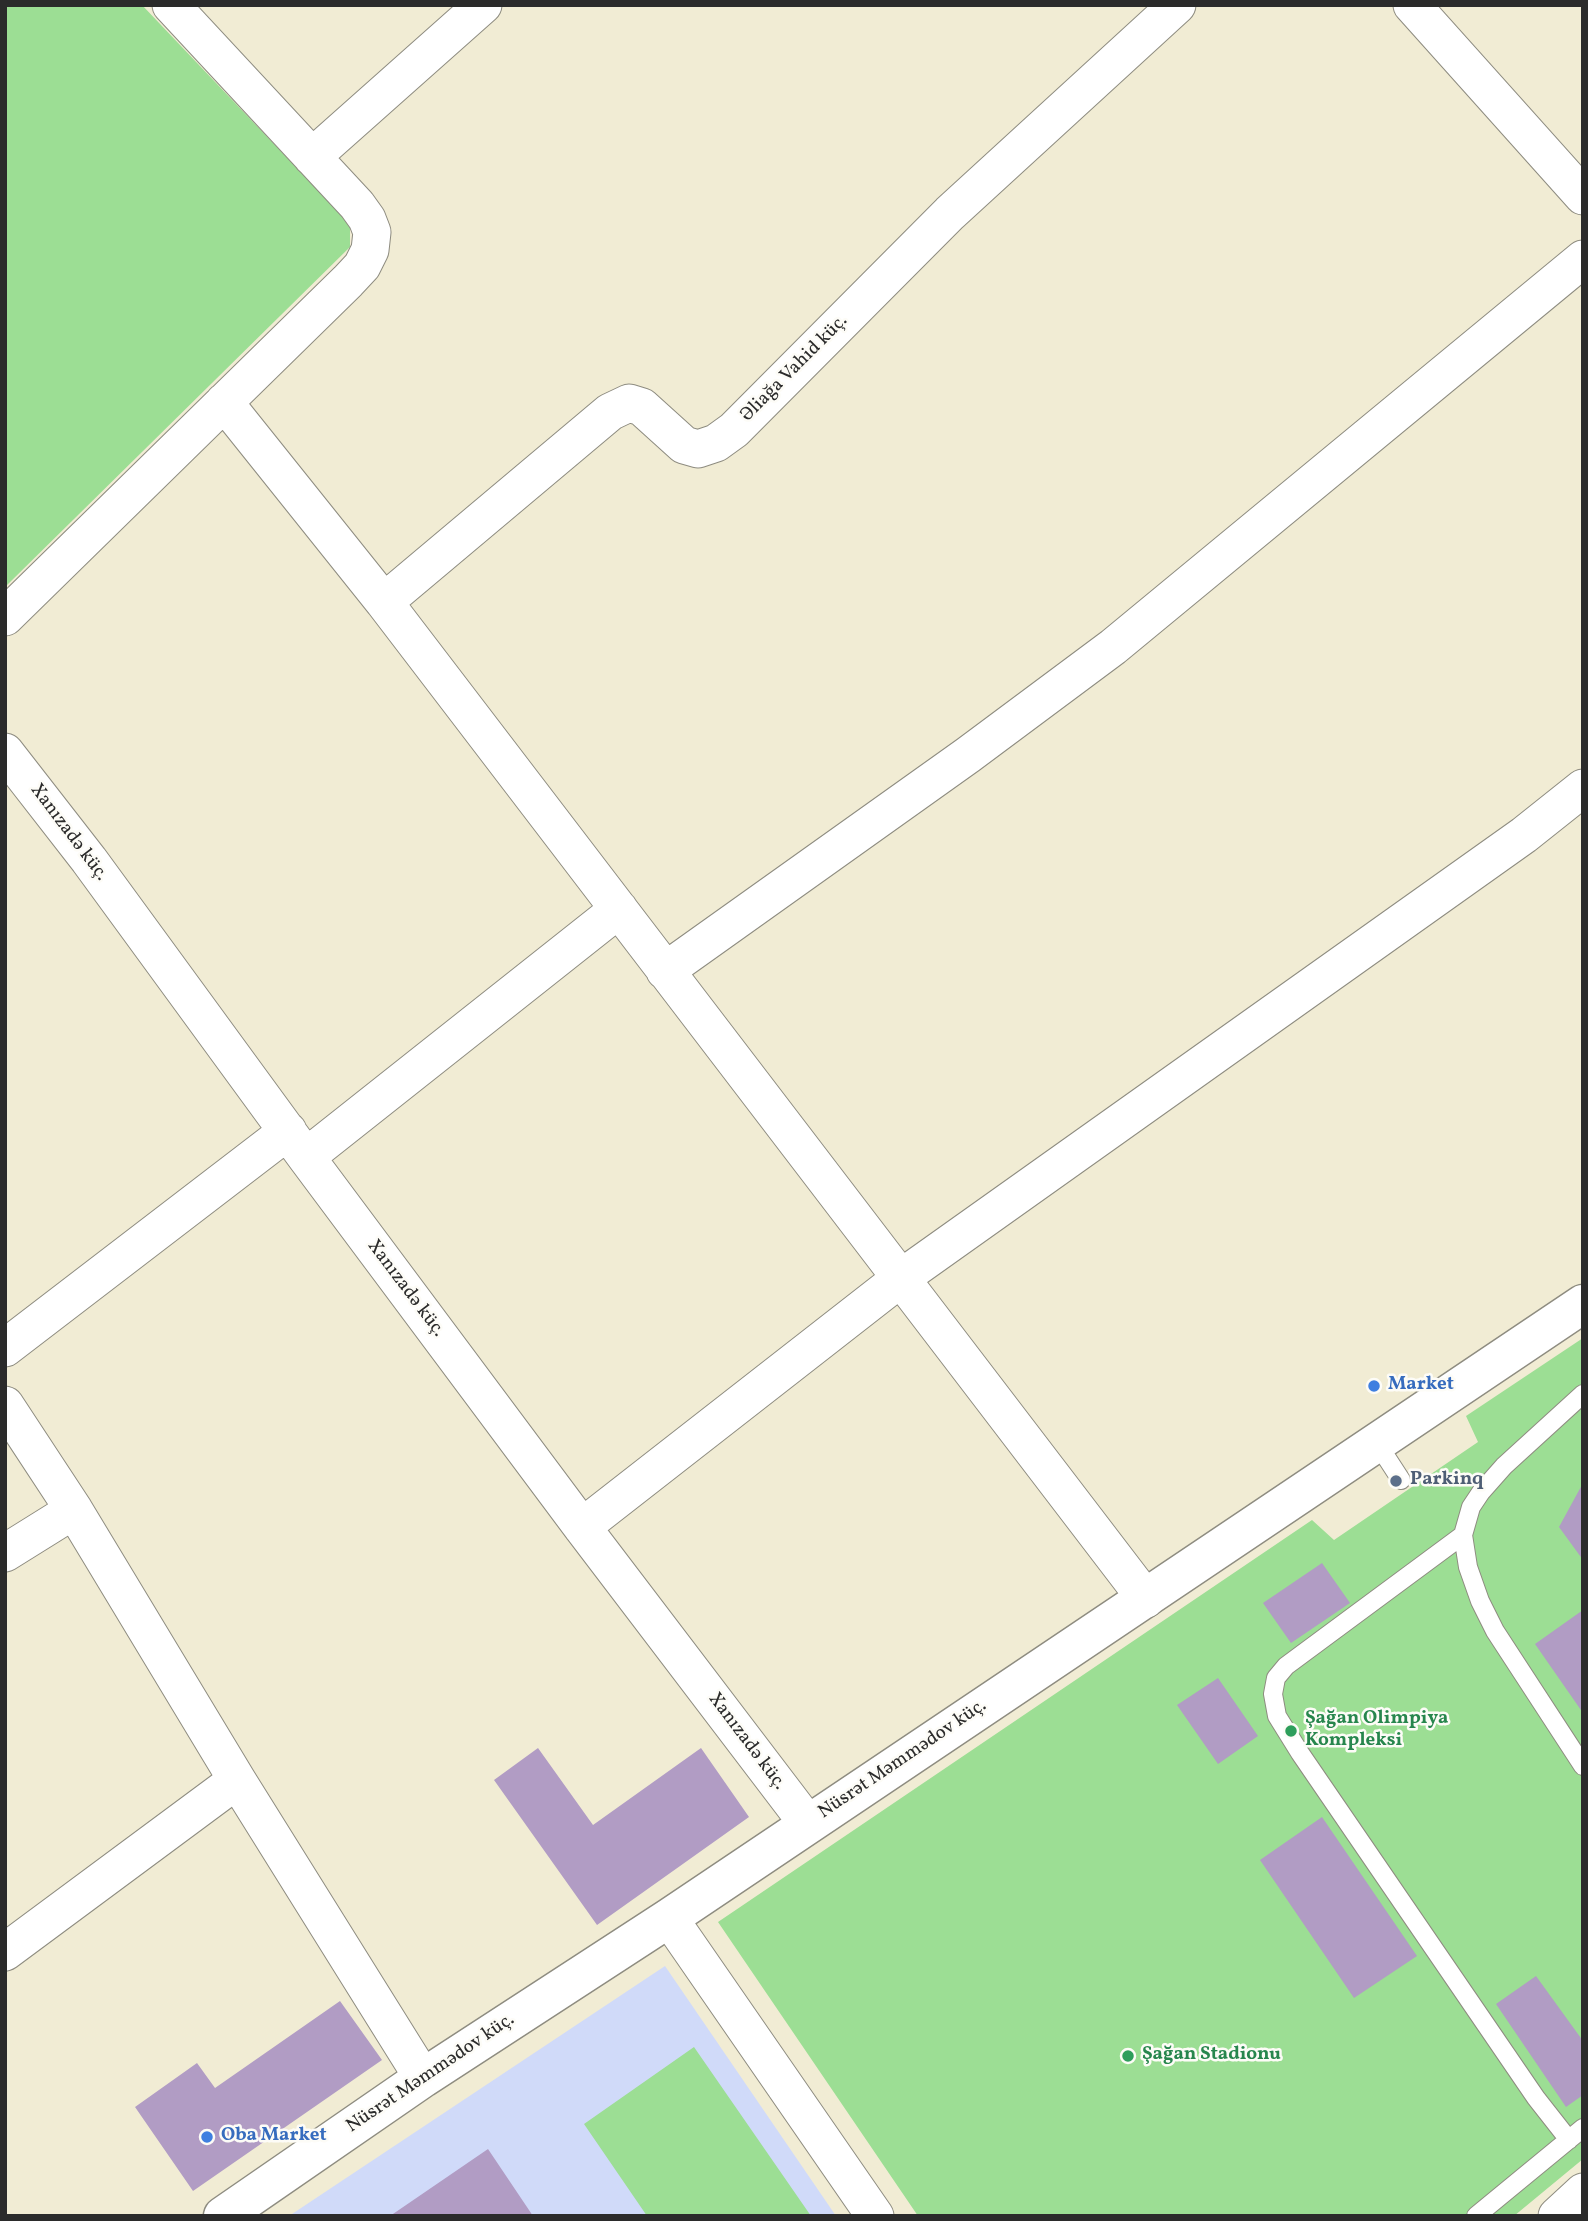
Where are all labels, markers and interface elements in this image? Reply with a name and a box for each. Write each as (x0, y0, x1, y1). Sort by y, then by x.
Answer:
street label: Əliağa Vahid küç. (737, 311, 853, 427)
street label: Xanızadə küç. (24, 780, 112, 886)
street label: Xanızadə küç. (361, 1236, 449, 1342)
place label: Market (1388, 1375, 1454, 1397)
marker: Market (1366, 1378, 1382, 1394)
place label: Parkinq (1410, 1470, 1483, 1492)
marker: Parkinq (1388, 1473, 1404, 1489)
street label: Xanızadə küç. (702, 1689, 790, 1795)
street label: Nüsrət Məmmədov küç. (815, 1695, 991, 1825)
place label: Şağan Olimpiya Kompleksi (1305, 1709, 1448, 1753)
marker: Şağan Olimpiya Kompleksi (1283, 1723, 1299, 1739)
street label: Nüsrət Məmmədov küç. (343, 2009, 519, 2139)
place label: Şağan Stadionu (1142, 2045, 1281, 2067)
marker: Şağan Stadionu (1120, 2048, 1136, 2064)
place label: Oba Market (221, 2126, 327, 2148)
marker: Oba Market (199, 2129, 215, 2145)

